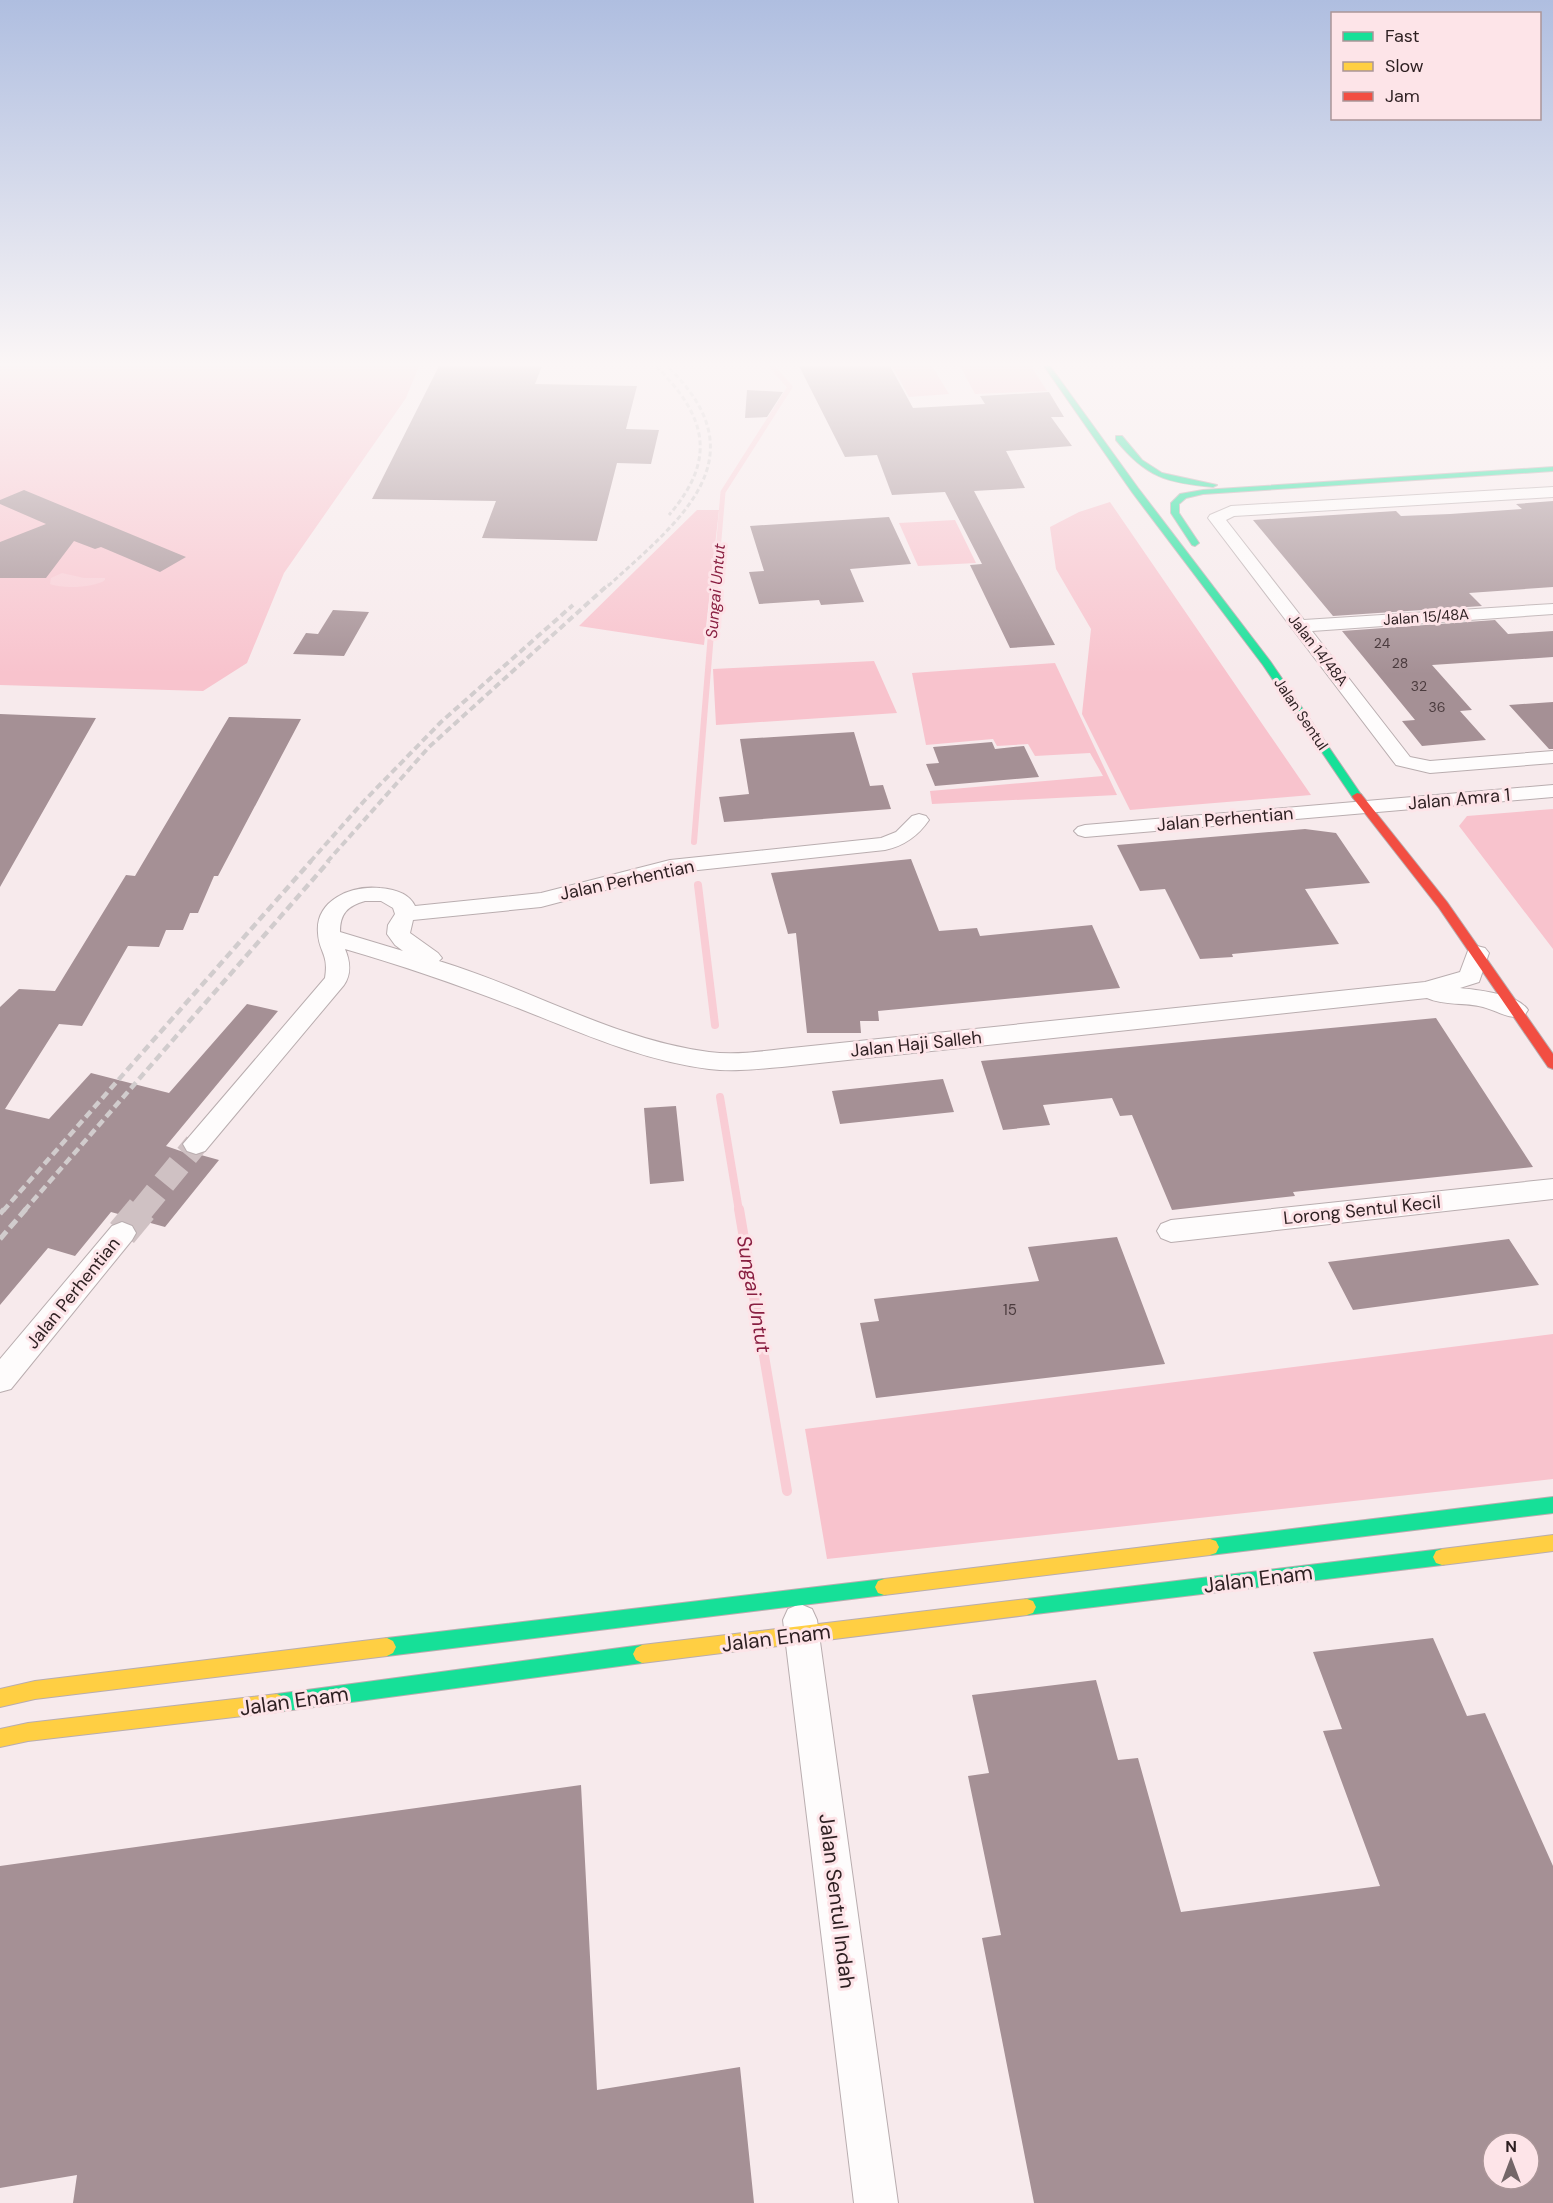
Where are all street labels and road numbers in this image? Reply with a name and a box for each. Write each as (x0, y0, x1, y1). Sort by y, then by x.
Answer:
street label: Jalan 15/48A (1383, 604, 1469, 630)
street label: Jalan 14/48A (1284, 610, 1352, 690)
street label: Jalan Sentul (1269, 674, 1333, 754)
street label: Jalan Amra 1 (1407, 783, 1511, 815)
street label: Jalan Perhentian (1156, 801, 1294, 837)
street label: Jalan Perhentian (558, 854, 696, 906)
street label: Jalan Haji Salleh (849, 1025, 983, 1063)
street label: Lorong Sentul Kecil (1282, 1190, 1442, 1230)
street label: Jalan Perhentian (21, 1232, 125, 1354)
street label: Jalan Enam (1202, 1558, 1314, 1600)
street label: Jalan Enam (720, 1617, 832, 1659)
street label: Jalan Enam (238, 1679, 350, 1723)
street label: Jalan Sentul Indah (812, 1812, 862, 1990)

